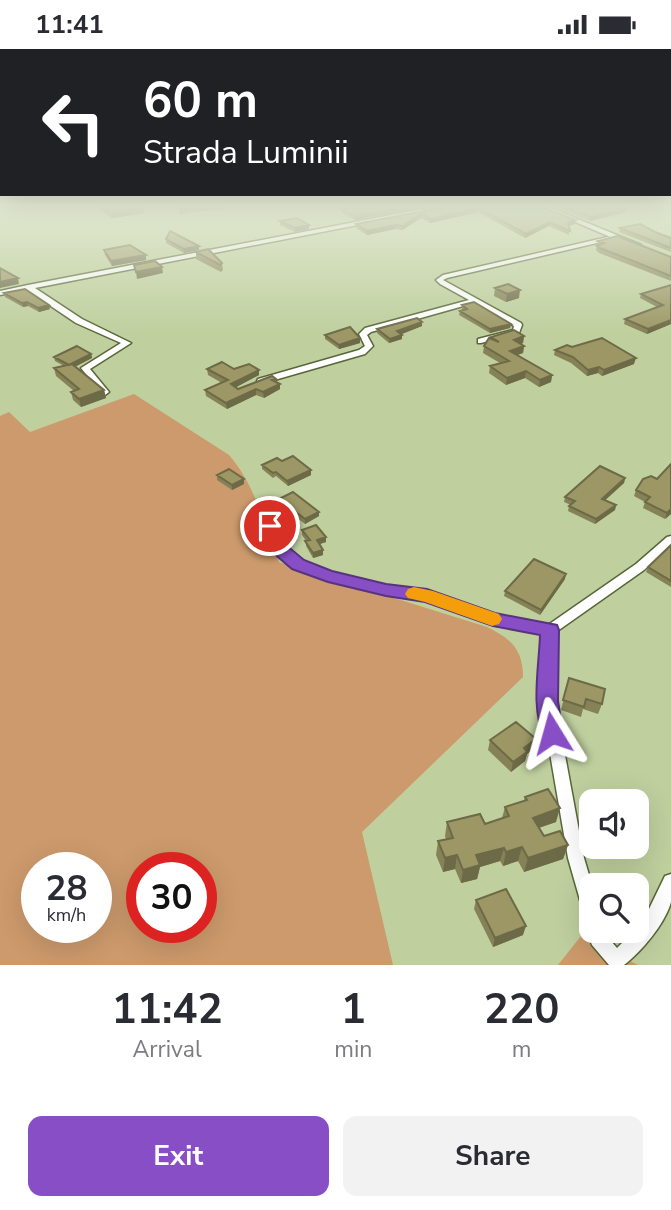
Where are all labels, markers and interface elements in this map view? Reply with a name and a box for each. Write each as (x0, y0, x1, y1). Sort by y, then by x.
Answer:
text: 11:41 (35, 7, 104, 42)
text: 60 m (143, 67, 258, 134)
icon: left (28, 77, 119, 168)
text: Strada Luminii (143, 131, 349, 174)
pin (240, 496, 300, 556)
icon: arrive (251, 507, 289, 545)
position arrow (515, 696, 589, 770)
map controls (579, 789, 649, 943)
button: sound (579, 789, 649, 859)
speed limit sign: 30 (126, 852, 217, 943)
text: 28 (45, 865, 88, 912)
button: search (579, 873, 649, 943)
text: km/h (47, 903, 86, 927)
text: 11:42 (112, 981, 223, 1038)
text: 1 (341, 981, 366, 1038)
text: 220 (484, 981, 559, 1038)
text: Arrival (133, 1034, 202, 1065)
text: min (334, 1034, 372, 1065)
text: m (512, 1034, 532, 1065)
button: Exit (28, 1116, 329, 1196)
button: Share (343, 1116, 643, 1196)

